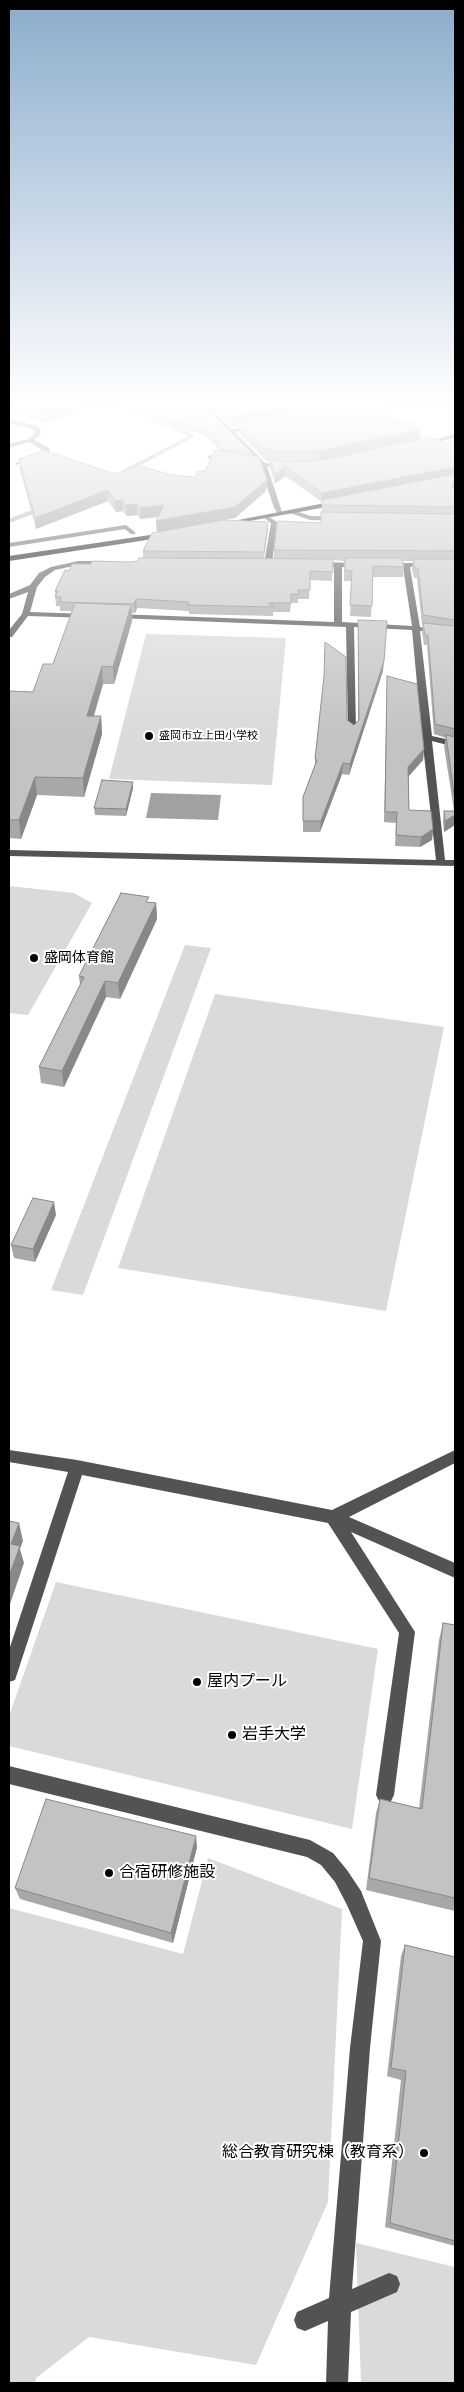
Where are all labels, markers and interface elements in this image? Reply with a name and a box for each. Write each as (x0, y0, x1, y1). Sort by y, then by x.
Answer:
place label: 盛岡市立上田小学校 (159, 729, 258, 743)
marker: 盛岡市立上田小学校 (143, 730, 155, 742)
place label: 盛岡体育館 (44, 950, 114, 966)
marker: 盛岡体育館 (28, 952, 40, 964)
place label: 屋内プール (207, 1672, 287, 1692)
marker: 屋内プール (191, 1676, 203, 1688)
place label: 岩手大学 (242, 1725, 306, 1745)
marker: 岩手大学 (226, 1729, 238, 1741)
place label: 合宿研修施設 (119, 1863, 215, 1883)
marker: 合宿研修施設 (103, 1867, 115, 1879)
place label: 総合教育研究棟（教育系） (222, 2143, 414, 2163)
marker: 総合教育研究棟（教育系） (418, 2147, 430, 2159)

